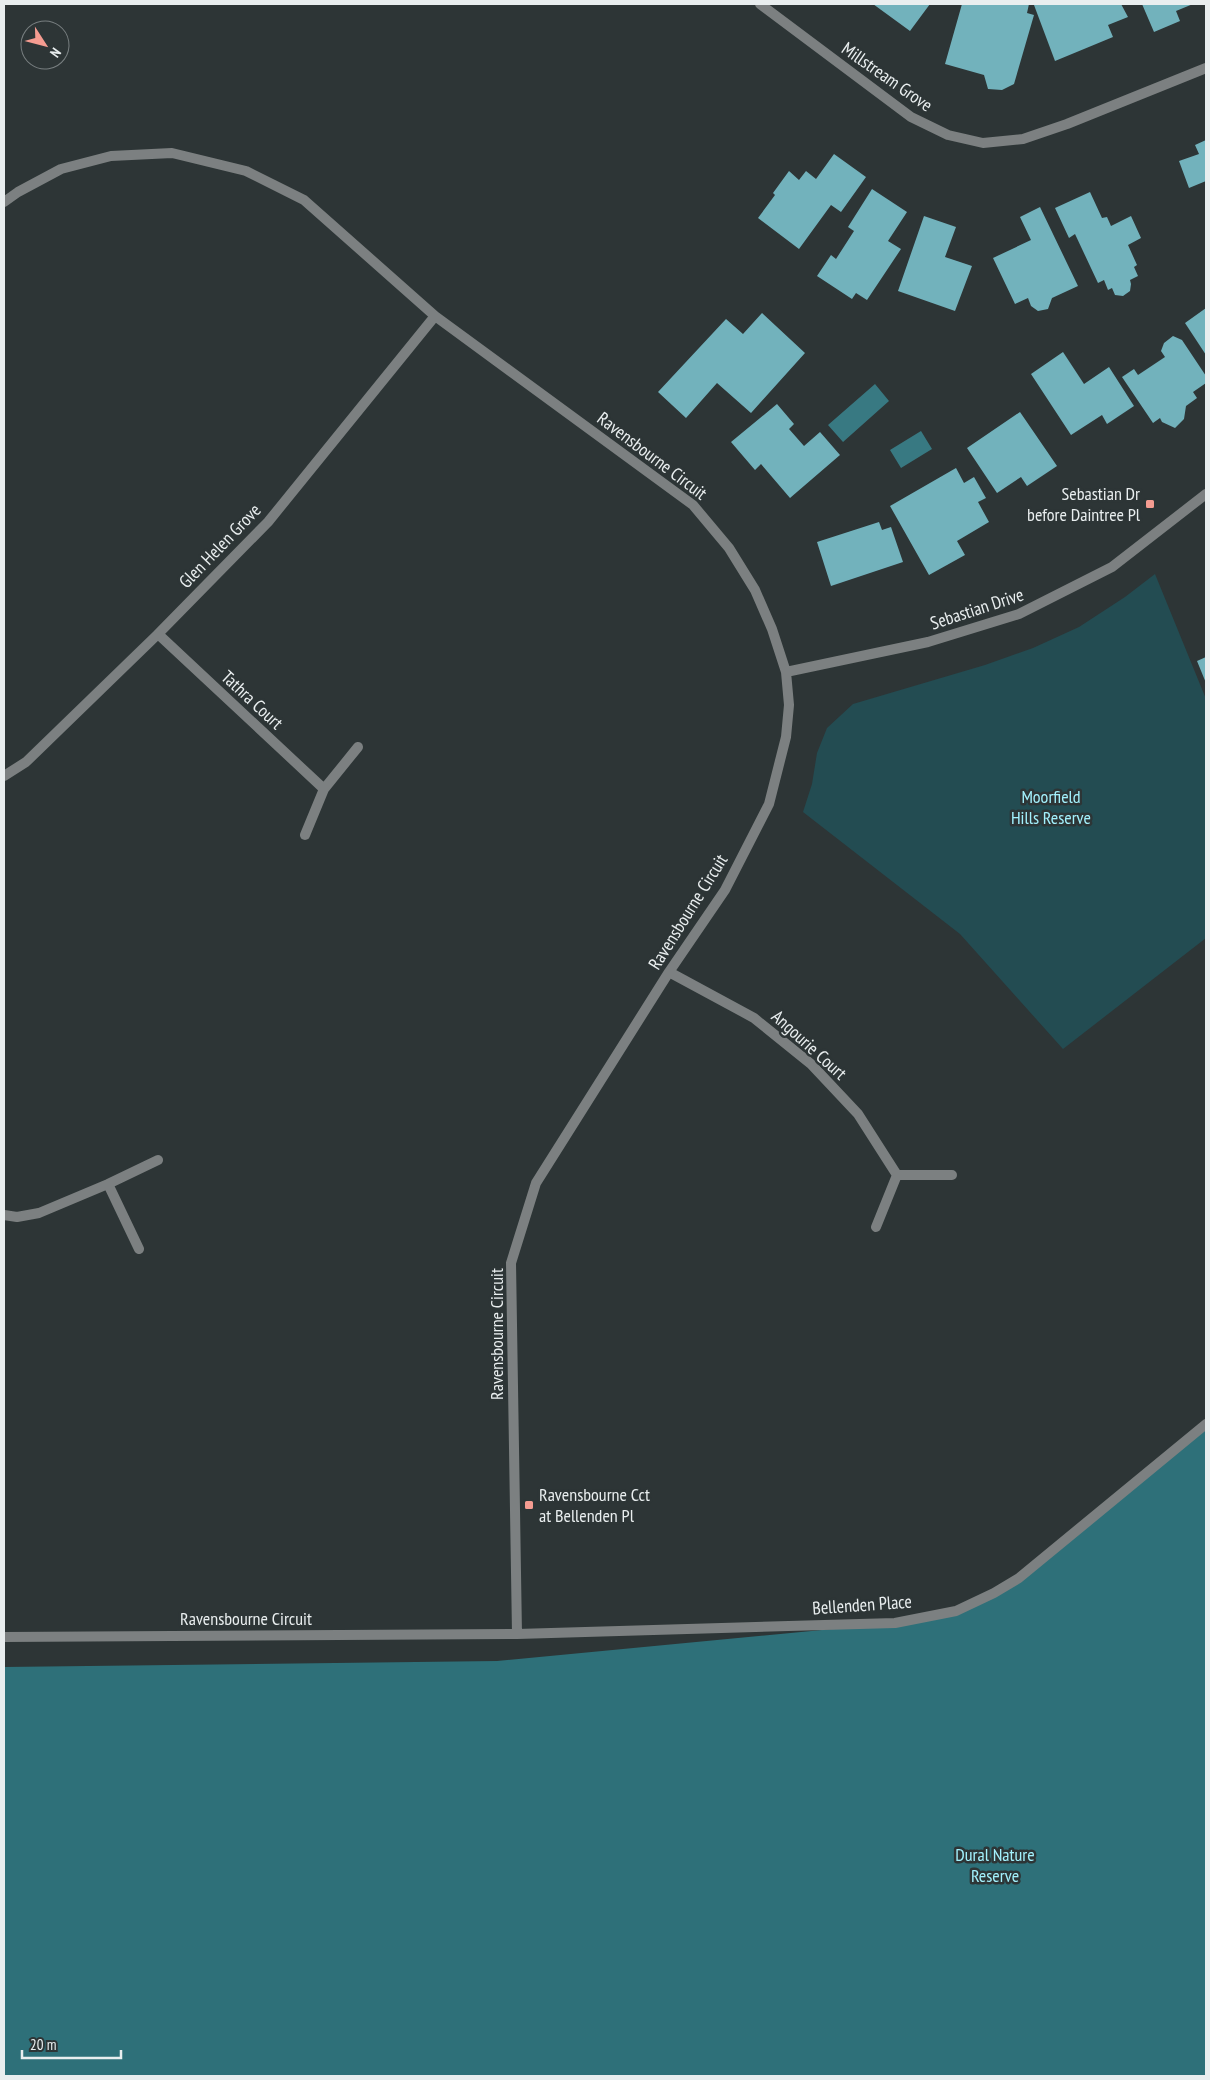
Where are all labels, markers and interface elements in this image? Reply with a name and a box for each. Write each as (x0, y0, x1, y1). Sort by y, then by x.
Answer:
north arrow (20, 20, 70, 70)
street label: Millstream Grove (837, 37, 937, 116)
text: N (46, 44, 65, 61)
street label: Ravensbourne Circuit (593, 407, 712, 504)
place label: Sebastian Dr before Daintree Pl (1027, 482, 1141, 526)
marker: Sebastian Dr before Daintree Pl (1144, 498, 1156, 510)
street label: Glen Helen Grove (174, 499, 266, 593)
street label: Sebastian Drive (927, 583, 1026, 634)
street label: Tathra Court (217, 665, 288, 734)
park label: Moorfield Hills Reserve (1011, 785, 1091, 829)
street label: Ravensbourne Circuit (643, 850, 732, 974)
street label: Angourie Court (767, 1005, 852, 1084)
street label: Ravensbourne Circuit (485, 1268, 508, 1400)
place label: Ravensbourne Cct at Bellenden Pl (539, 1483, 650, 1527)
marker: Ravensbourne Cct at Bellenden Pl (523, 1499, 535, 1511)
street label: Bellenden Place (811, 1590, 912, 1619)
street label: Ravensbourne Circuit (180, 1607, 312, 1630)
park label: Dural Nature Reserve (955, 1843, 1035, 1887)
scale bar (22, 2028, 121, 2060)
text: 20 m (30, 2035, 56, 2054)

